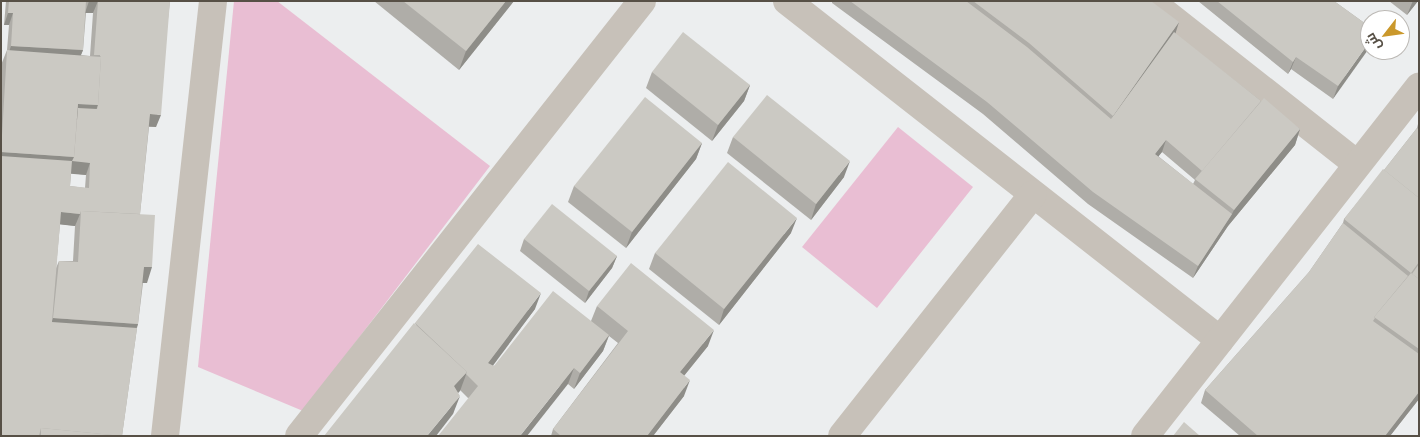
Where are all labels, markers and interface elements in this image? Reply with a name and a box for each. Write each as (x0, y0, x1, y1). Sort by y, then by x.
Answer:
north arrow (1360, 10, 1410, 60)
text: ش (1361, 30, 1384, 54)

